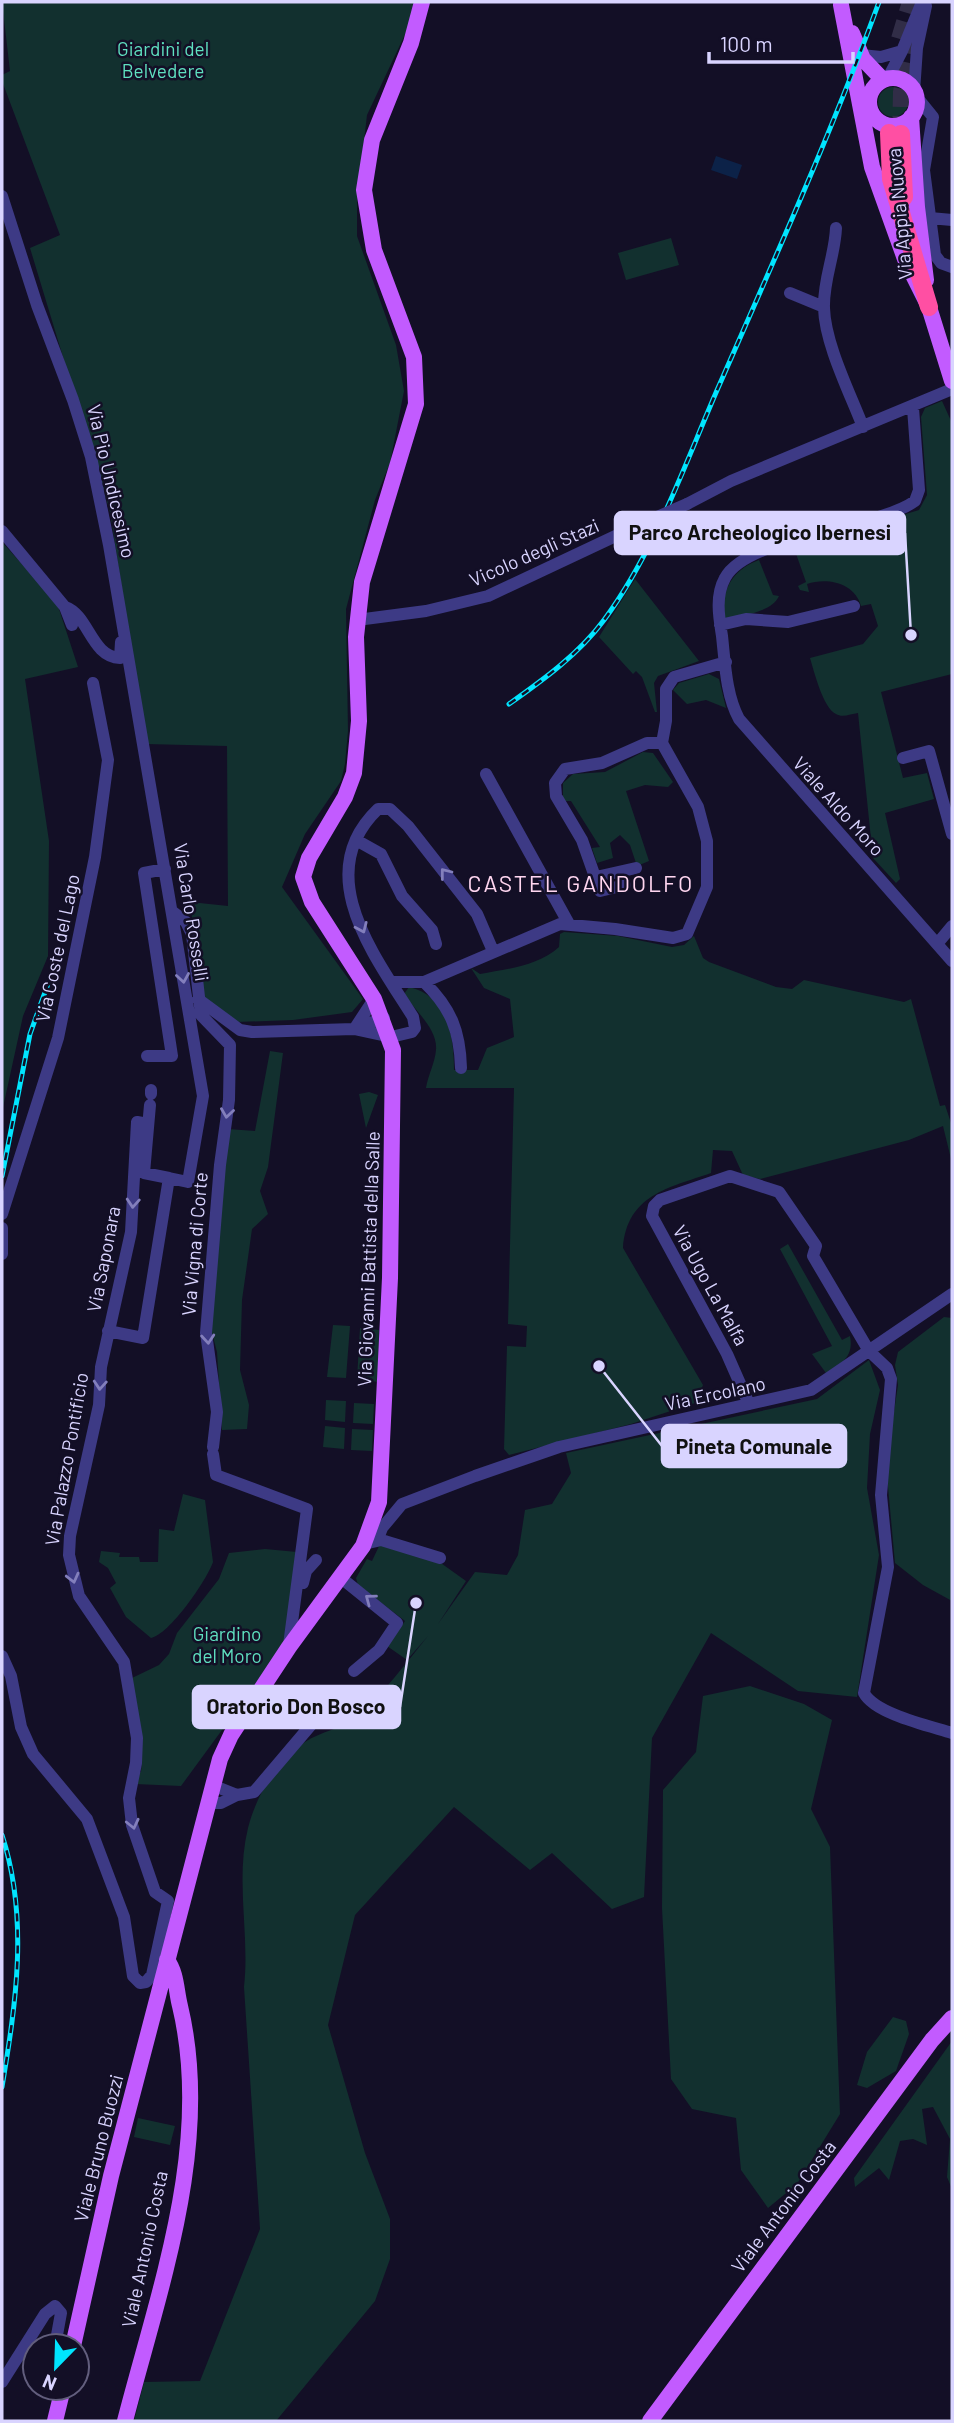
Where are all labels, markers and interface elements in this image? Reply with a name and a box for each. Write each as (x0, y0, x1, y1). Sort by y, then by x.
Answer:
scale bar (709, 21, 852, 65)
text: 100 m (720, 31, 773, 56)
park label: Giardini del Belvedere (117, 37, 209, 82)
street label: Via Appia Nuova (882, 147, 916, 281)
street label: Via Pio Undicesimo (83, 402, 141, 560)
callout: Parco Archeologico Ibernesi (615, 512, 905, 554)
street label: Vicolo degli Stazi (466, 513, 602, 591)
text: Parco Archeologico Ibernesi (629, 519, 891, 544)
street label: Viale Aldo Moro (788, 752, 890, 860)
street label: Via Carlo Rosselli (170, 841, 214, 983)
one-way arrow (441, 868, 453, 881)
district label: CASTEL GANDOLFO (468, 869, 694, 897)
street label: Via Coste del Lago (30, 872, 84, 1024)
one-way arrow (354, 921, 368, 933)
one-way arrow (176, 972, 191, 984)
one-way arrow (220, 1107, 235, 1118)
street label: Via Giovanni Battista della Salle (352, 1131, 384, 1387)
street label: Via Vigna di Corte (176, 1171, 212, 1317)
one-way arrow (126, 1198, 141, 1209)
street label: Via Saponara (81, 1204, 125, 1314)
street label: Via Ugo La Malfa (668, 1221, 754, 1349)
one-way arrow (200, 1334, 215, 1345)
street label: Via Palazzo Pontificio (39, 1371, 93, 1547)
street label: Via Ercolano (662, 1371, 768, 1415)
one-way arrow (93, 1380, 108, 1391)
callout: Pineta Comunale (662, 1425, 846, 1467)
text: Pineta Comunale (676, 1433, 832, 1458)
one-way arrow (65, 1572, 79, 1584)
one-way arrow (365, 1595, 377, 1608)
park label: Giardino del Moro (192, 1622, 262, 1667)
callout: Oratorio Don Bosco (193, 1686, 400, 1728)
text: Oratorio Don Bosco (206, 1693, 386, 1718)
one-way arrow (125, 1818, 140, 1830)
street label: Viale Bruno Buozzi (69, 2072, 127, 2224)
street label: Viale Antonio Costa (726, 2135, 840, 2277)
street label: Viale Antonio Costa (116, 2169, 172, 2329)
north arrow (21, 2332, 91, 2402)
text: N (39, 2370, 59, 2396)

